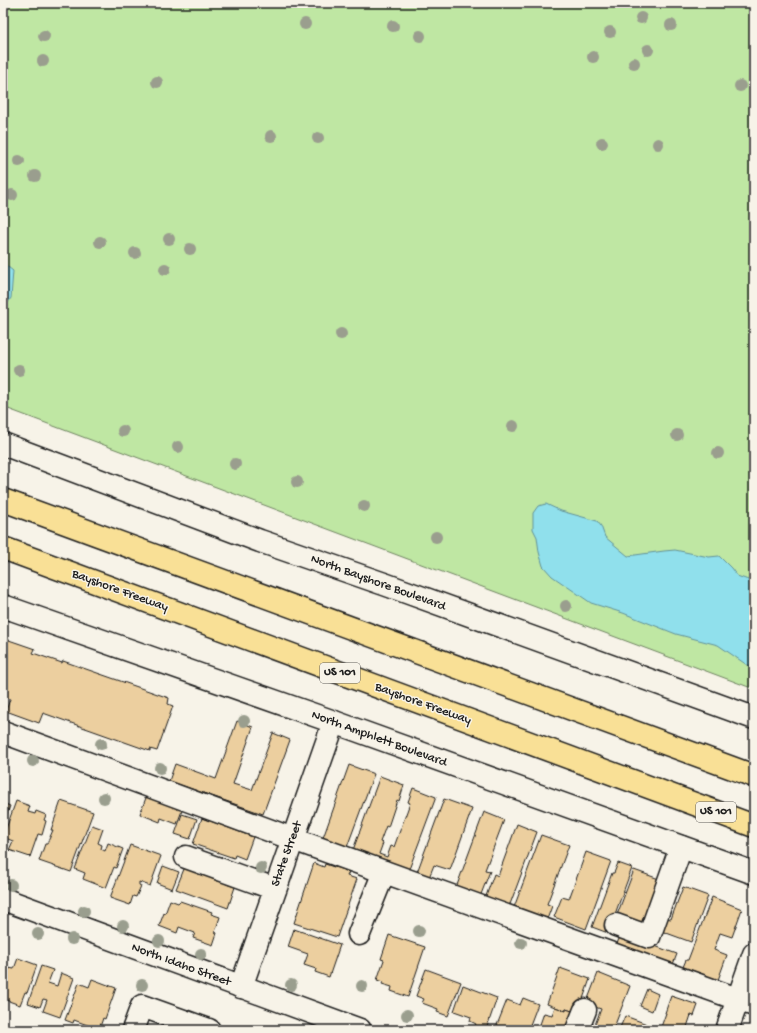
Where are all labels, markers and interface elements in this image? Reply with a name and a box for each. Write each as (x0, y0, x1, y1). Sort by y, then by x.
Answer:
street label: North Bayshore Boulevard (308, 552, 449, 615)
street label: Bayshore Freeway (69, 566, 171, 616)
road number: US 101 (320, 663, 360, 683)
street label: Bayshore Freeway (372, 679, 474, 729)
street label: North Amphlett Boulevard (309, 708, 450, 771)
road number: US 101 (696, 802, 736, 822)
street label: State Street (268, 818, 306, 889)
street label: North Idaho Street (129, 940, 234, 991)

